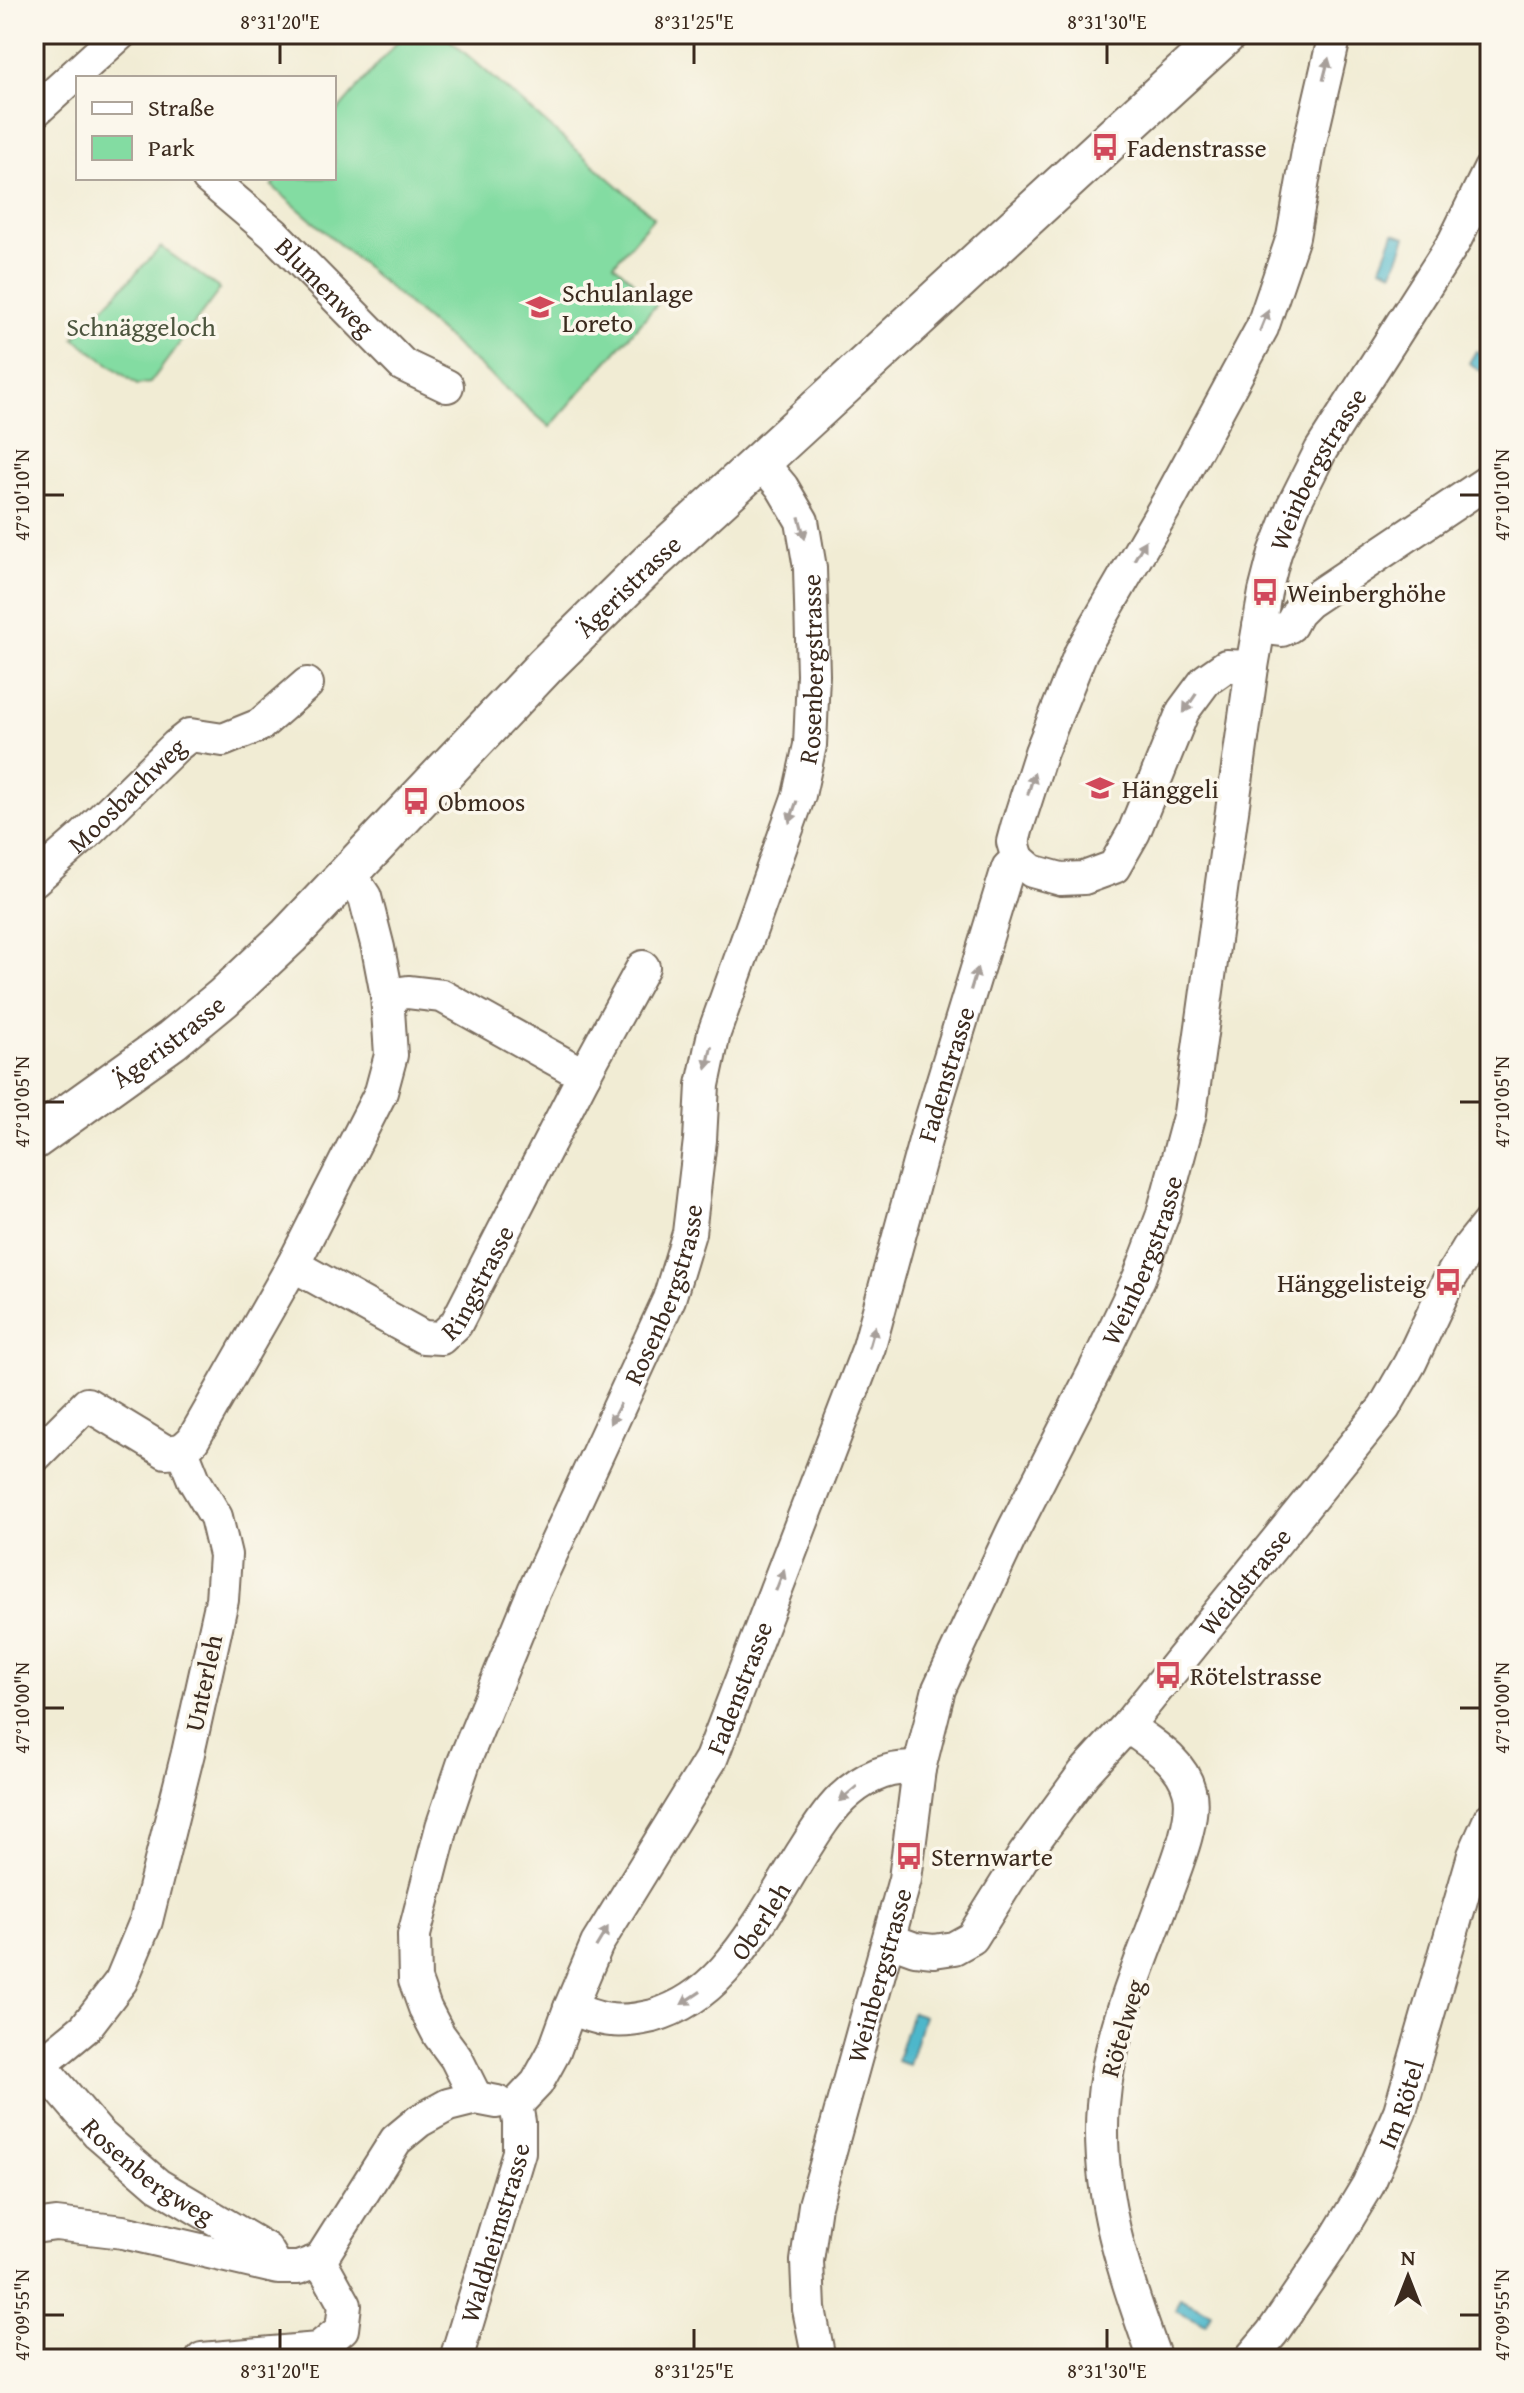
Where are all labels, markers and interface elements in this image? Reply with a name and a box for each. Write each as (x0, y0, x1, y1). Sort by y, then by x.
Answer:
text: 8°31'20"E (240, 7, 320, 36)
text: 8°31'25"E (654, 7, 734, 36)
text: 8°31'30"E (1067, 7, 1147, 36)
one-way arrow (1321, 57, 1333, 82)
legend (76, 76, 336, 180)
text: Straße (148, 90, 215, 125)
place label: Fadenstrasse (1127, 128, 1267, 167)
text: Park (148, 130, 195, 165)
bus stop icon: Fadenstrasse (1090, 132, 1120, 162)
street label: Blumenweg (267, 227, 384, 345)
place label: Schulanlage Loreto (562, 273, 693, 342)
school or university icon: Schulanlage Loreto (525, 292, 555, 322)
park label: Schnäggeloch (66, 307, 216, 346)
one-way arrow (1258, 309, 1271, 333)
street label: Weinbergstrasse (1258, 380, 1376, 556)
text: 47°10'10"N (7, 449, 36, 541)
text: 47°10'10"N (1487, 449, 1516, 541)
one-way arrow (796, 516, 809, 540)
street label: Ägeristrasse (566, 525, 689, 646)
one-way arrow (1133, 538, 1147, 561)
place label: Weinberghöhe (1287, 573, 1446, 612)
street label: Rosenbergstrasse (787, 574, 833, 768)
bus stop icon: Weinberghöhe (1250, 577, 1280, 607)
one-way arrow (1183, 692, 1198, 713)
street label: Moosbachweg (58, 726, 194, 862)
place label: Hänggeli (1122, 769, 1219, 808)
one-way arrow (1025, 772, 1037, 796)
school or university icon: Hänggeli (1085, 773, 1115, 803)
place label: Obmoos (438, 782, 525, 821)
bus stop icon: Obmoos (401, 786, 431, 816)
one-way arrow (787, 801, 799, 825)
one-way arrow (968, 967, 981, 991)
street label: Ägeristrasse (103, 985, 233, 1097)
street label: Fadenstrasse (906, 1001, 984, 1146)
one-way arrow (702, 1046, 715, 1071)
text: 47°10'05"N (7, 1056, 36, 1148)
text: 47°10'05"N (1487, 1056, 1516, 1148)
street label: Weinbergstrasse (1090, 1171, 1192, 1351)
street label: Rosenbergstrasse (613, 1202, 712, 1391)
street label: Ringstrasse (431, 1218, 523, 1349)
place label: Hänggelisteig (1277, 1263, 1426, 1302)
bus stop icon: Hänggelisteig (1433, 1267, 1463, 1297)
one-way arrow (866, 1324, 879, 1348)
one-way arrow (609, 1402, 622, 1425)
street label: Weidstrasse (1188, 1518, 1300, 1644)
one-way arrow (774, 1568, 787, 1592)
street label: Fadenstrasse (695, 1615, 782, 1760)
street label: Unterleh (174, 1631, 232, 1735)
place label: Rötelstrasse (1190, 1656, 1322, 1695)
bus stop icon: Rötelstrasse (1153, 1660, 1183, 1690)
text: 47°10'00"N (7, 1662, 36, 1754)
text: 47°10'00"N (1487, 1662, 1516, 1754)
one-way arrow (839, 1785, 859, 1802)
place label: Sternwarte (931, 1837, 1053, 1876)
bus stop icon: Sternwarte (894, 1841, 924, 1871)
street label: Oberleh (720, 1874, 800, 1968)
street label: Weinbergstrasse (836, 1883, 921, 2067)
one-way arrow (595, 1926, 609, 1948)
street label: Rötelweg (1089, 1975, 1155, 2081)
one-way arrow (680, 1990, 701, 2005)
street label: Im Rötel (1367, 2055, 1433, 2155)
street label: Rosenbergweg (73, 2109, 222, 2234)
street label: Waldheimstrasse (449, 2144, 539, 2327)
north arrow (1368, 2237, 1448, 2317)
text: N (1401, 2241, 1416, 2273)
text: 47°09'55"N (7, 2269, 36, 2361)
text: 47°09'55"N (1487, 2269, 1516, 2361)
text: 8°31'20"E (240, 2356, 320, 2385)
text: 8°31'25"E (654, 2356, 734, 2385)
text: 8°31'30"E (1067, 2356, 1147, 2385)

